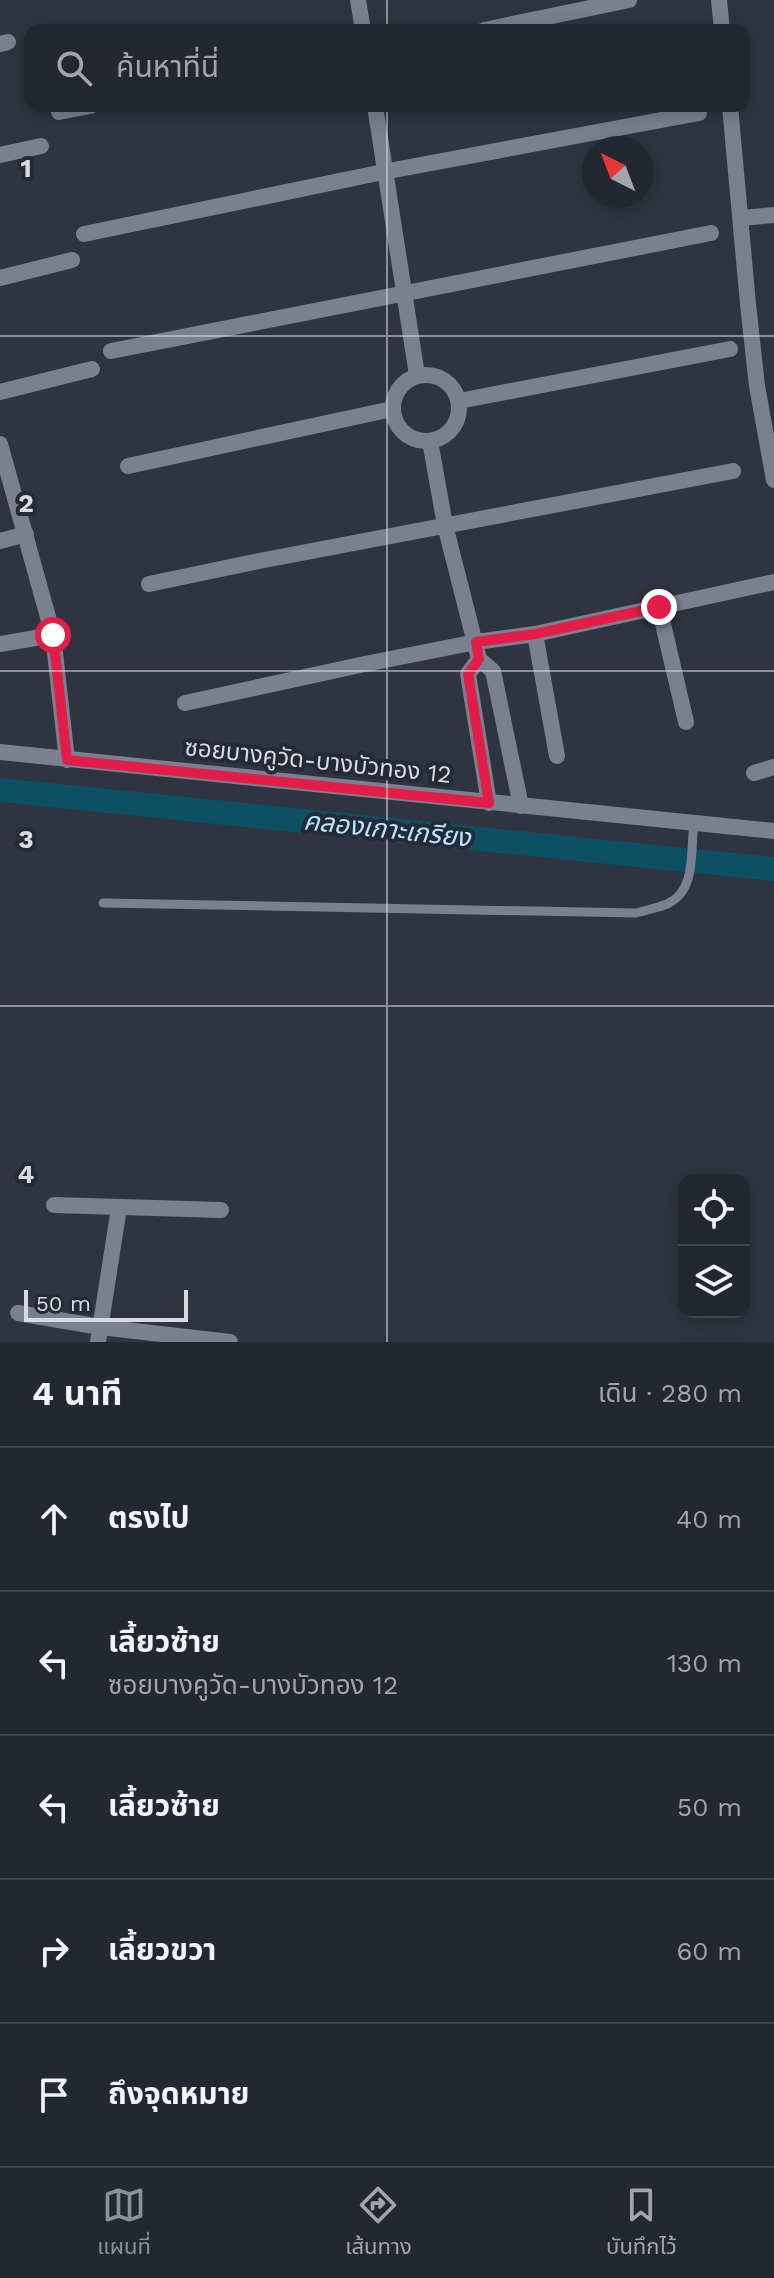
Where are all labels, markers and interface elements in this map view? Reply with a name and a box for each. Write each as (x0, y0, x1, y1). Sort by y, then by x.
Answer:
search box (24, 24, 750, 112)
icon: search (52, 46, 96, 90)
text: ค้นหาที่นี่ (116, 49, 219, 84)
north arrow (582, 136, 654, 208)
text: 1 (20, 153, 32, 183)
text: 2 (18, 488, 34, 518)
route end (641, 589, 677, 625)
route start (35, 617, 71, 653)
street label: ซอยบางคูวัด-บางบัวทอง 12 (183, 733, 453, 790)
water label: คลองเกาะเกรียง (302, 805, 473, 853)
text: 3 (18, 824, 34, 854)
text: 4 (18, 1159, 35, 1189)
map controls (678, 1174, 750, 1318)
button: locate (678, 1174, 750, 1246)
button: layers (678, 1246, 750, 1318)
scale bar (24, 1286, 188, 1322)
text: 50 m (36, 1291, 91, 1316)
text: 4 นาที (32, 1373, 122, 1413)
text: เดิน · 280 m (598, 1378, 742, 1408)
icon: ahead (32, 1497, 76, 1541)
text: ตรงไป (108, 1500, 190, 1535)
text: 40 m (676, 1504, 742, 1534)
text: เลี้ยวซ้าย (108, 1624, 220, 1659)
icon: left (32, 1641, 76, 1685)
text: 130 m (667, 1648, 742, 1678)
text: ซอยบางคูวัด-บางบัวทอง 12 (108, 1670, 398, 1700)
icon: left (32, 1785, 76, 1829)
text: เลี้ยวซ้าย (108, 1788, 220, 1823)
text: 50 m (677, 1792, 742, 1822)
icon: right (32, 1929, 76, 1973)
text: เลี้ยวขวา (108, 1932, 216, 1967)
text: 60 m (676, 1936, 742, 1966)
icon: arrive (32, 2073, 76, 2117)
text: ถึงจุดหมาย (108, 2076, 249, 2111)
tab: แผนที่ (97, 2183, 151, 2264)
tab: เส้นทาง (345, 2183, 412, 2264)
tab: บันทึกไว้ (606, 2183, 677, 2264)

